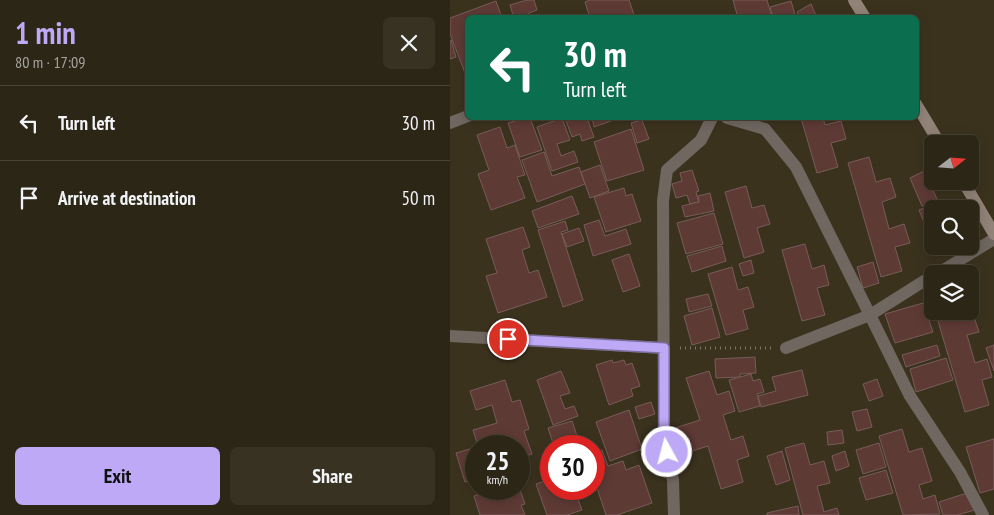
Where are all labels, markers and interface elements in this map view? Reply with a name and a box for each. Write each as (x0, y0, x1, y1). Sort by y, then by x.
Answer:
text: 1 min (15, 13, 76, 52)
button: close (383, 17, 435, 69)
text: 30 m (563, 31, 627, 77)
icon: left (480, 35, 545, 100)
text: 80 m · 17:09 (15, 52, 86, 72)
text: Turn left (563, 75, 627, 103)
icon: left (15, 109, 43, 137)
text: Turn left (58, 111, 115, 135)
text: 30 m (402, 111, 435, 135)
north arrow (924, 135, 979, 190)
map controls (924, 135, 979, 320)
icon: arrive (15, 184, 43, 212)
text: Arrive at destination (58, 186, 196, 210)
text: 50 m (402, 186, 435, 210)
button: search (924, 200, 979, 255)
button: layers (924, 265, 979, 320)
pin (487, 318, 529, 360)
icon: arrive (494, 325, 522, 353)
position arrow (640, 425, 692, 477)
speed limit sign: 30 (540, 435, 605, 500)
text: 25 (486, 445, 509, 477)
button: Exit (15, 447, 220, 505)
button: Share (230, 447, 435, 505)
text: km/h (487, 472, 508, 487)

